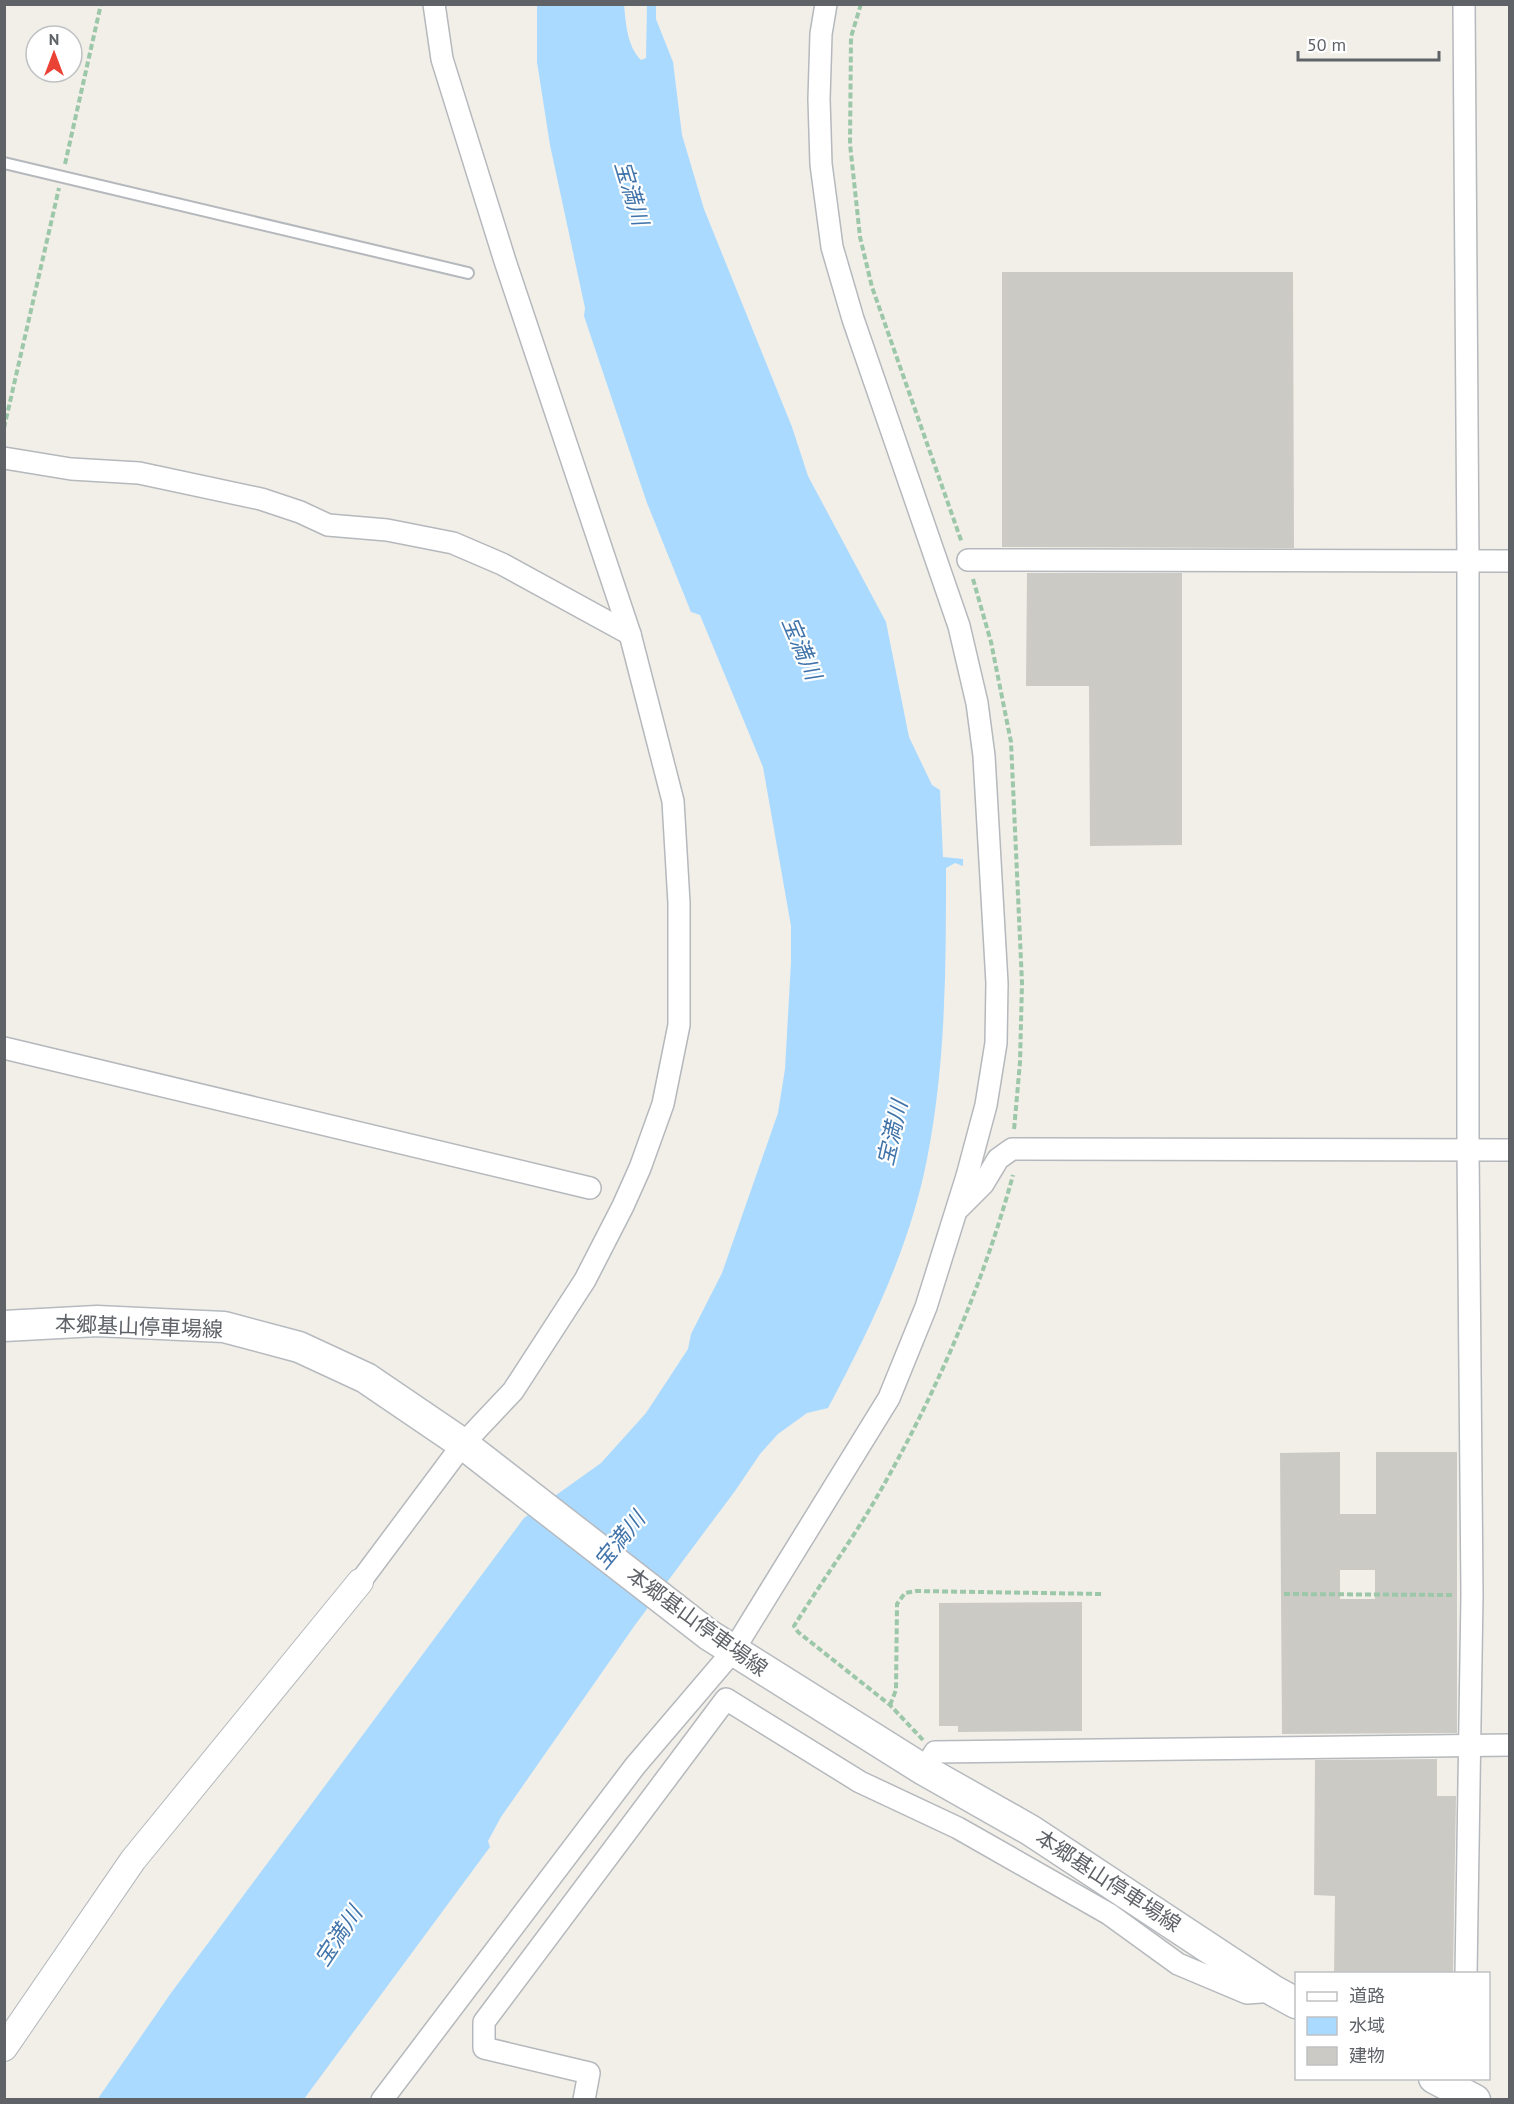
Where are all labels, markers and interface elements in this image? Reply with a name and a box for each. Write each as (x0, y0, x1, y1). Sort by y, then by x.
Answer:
north arrow (24, 24, 84, 84)
scale bar (1298, 24, 1439, 62)
text: N (49, 29, 59, 49)
text: 50 m (1307, 33, 1346, 56)
water label: 宝満川 (609, 157, 656, 231)
water label: 宝満川 (776, 612, 829, 686)
water label: 宝満川 (871, 1096, 914, 1168)
street label: 本郷基山停車場線 (55, 1310, 223, 1343)
water label: 宝満川 (587, 1504, 652, 1574)
street label: 本郷基山停車場線 (621, 1561, 773, 1682)
street label: 本郷基山停車場線 (1030, 1824, 1186, 1938)
water label: 宝満川 (308, 1899, 369, 1971)
legend (1295, 1972, 1490, 2080)
text: 道路 (1349, 1984, 1385, 2007)
text: 水域 (1349, 2014, 1385, 2037)
text: 建物 (1349, 2044, 1385, 2067)

